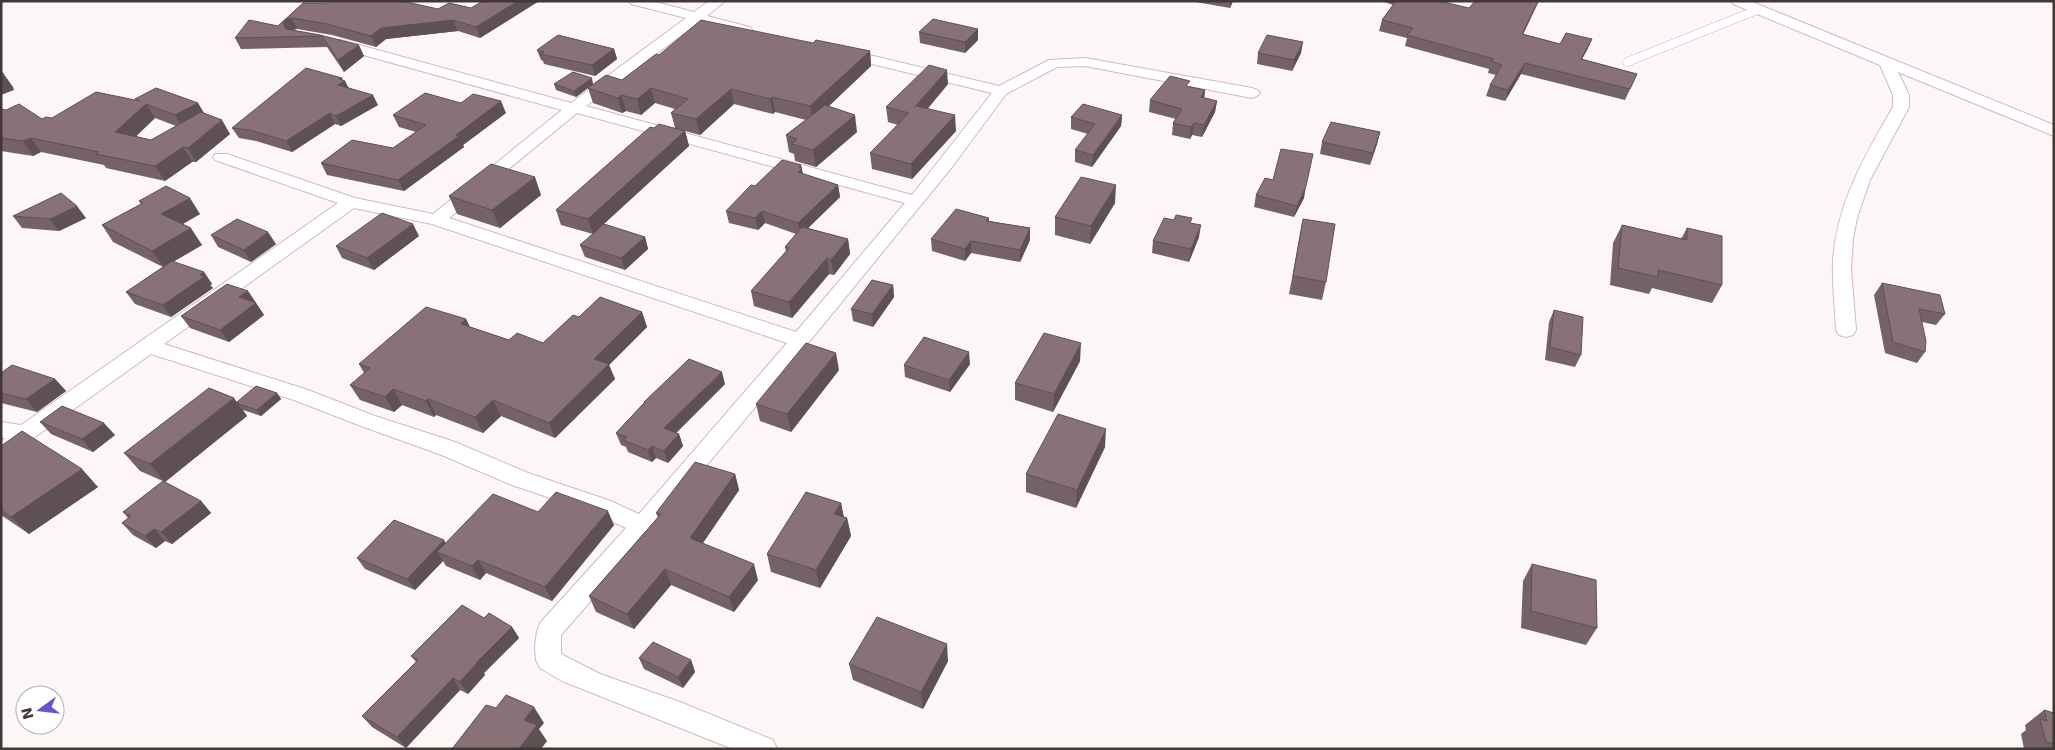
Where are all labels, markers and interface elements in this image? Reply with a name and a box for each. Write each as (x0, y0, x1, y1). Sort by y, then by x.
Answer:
north arrow (15, 685, 65, 735)
text: N (18, 706, 37, 721)

